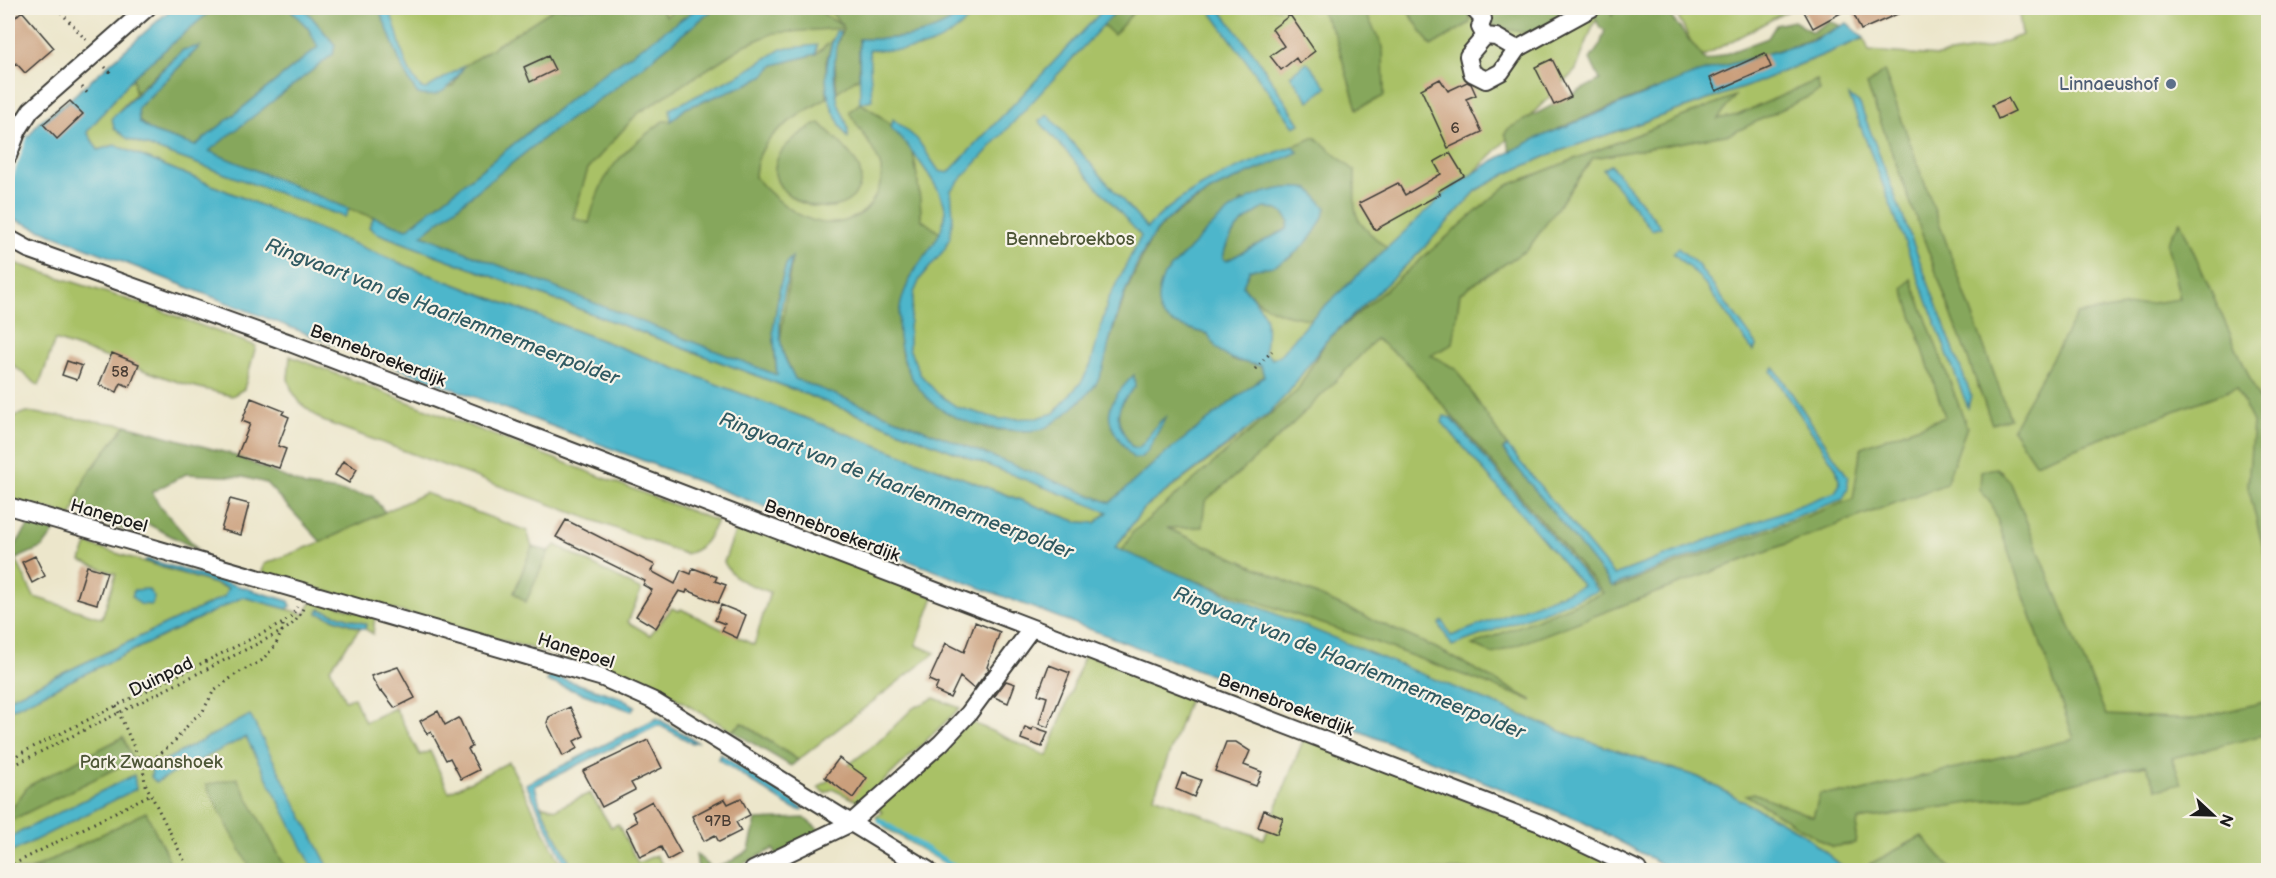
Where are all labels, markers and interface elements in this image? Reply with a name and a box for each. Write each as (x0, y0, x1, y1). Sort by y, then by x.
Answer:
place label: Linnaeushof (2059, 74, 2159, 95)
marker: Linnaeushof (2164, 77, 2178, 91)
house number: 6 (1450, 119, 1460, 138)
park label: Bennebroekbos (1005, 229, 1135, 250)
water label: Ringvaart van de Haarlemmermeerpolder (262, 233, 624, 391)
street label: Bennebroekerdijk (307, 320, 449, 392)
house number: 58 (111, 363, 129, 382)
water label: Ringvaart van de Haarlemmermeerpolder (716, 407, 1078, 565)
street label: Hanepoel (68, 495, 150, 537)
street label: Bennebroekerdijk (761, 495, 903, 567)
water label: Ringvaart van de Haarlemmermeerpolder (1170, 581, 1530, 745)
street label: Hanepoel (535, 629, 617, 673)
street label: Duinpad (126, 653, 196, 701)
street label: Bennebroekerdijk (1215, 669, 1357, 741)
park label: Park Zwaanshoek (79, 752, 223, 773)
north arrow (2183, 785, 2243, 845)
text: N (2214, 811, 2237, 829)
house number: 97B (705, 812, 731, 831)

